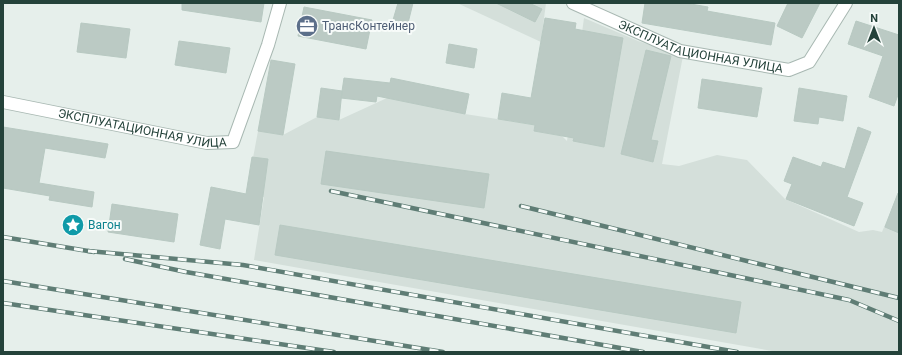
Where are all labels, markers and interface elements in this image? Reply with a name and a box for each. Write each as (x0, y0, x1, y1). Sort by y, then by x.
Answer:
north arrow (854, 8, 894, 48)
text: N (870, 12, 878, 25)
office icon: ТрансКонтейнер (294, 13, 320, 39)
street label: ЭКСПЛУАТАЦИОННАЯ УЛИЦА (616, 17, 784, 76)
place label: ТрансКонтейнер (322, 19, 415, 33)
street label: ЭКСПЛУАТАЦИОННАЯ УЛИЦА (57, 106, 227, 150)
place icon: Вагон (60, 212, 86, 238)
place label: Вагон (88, 218, 121, 232)

